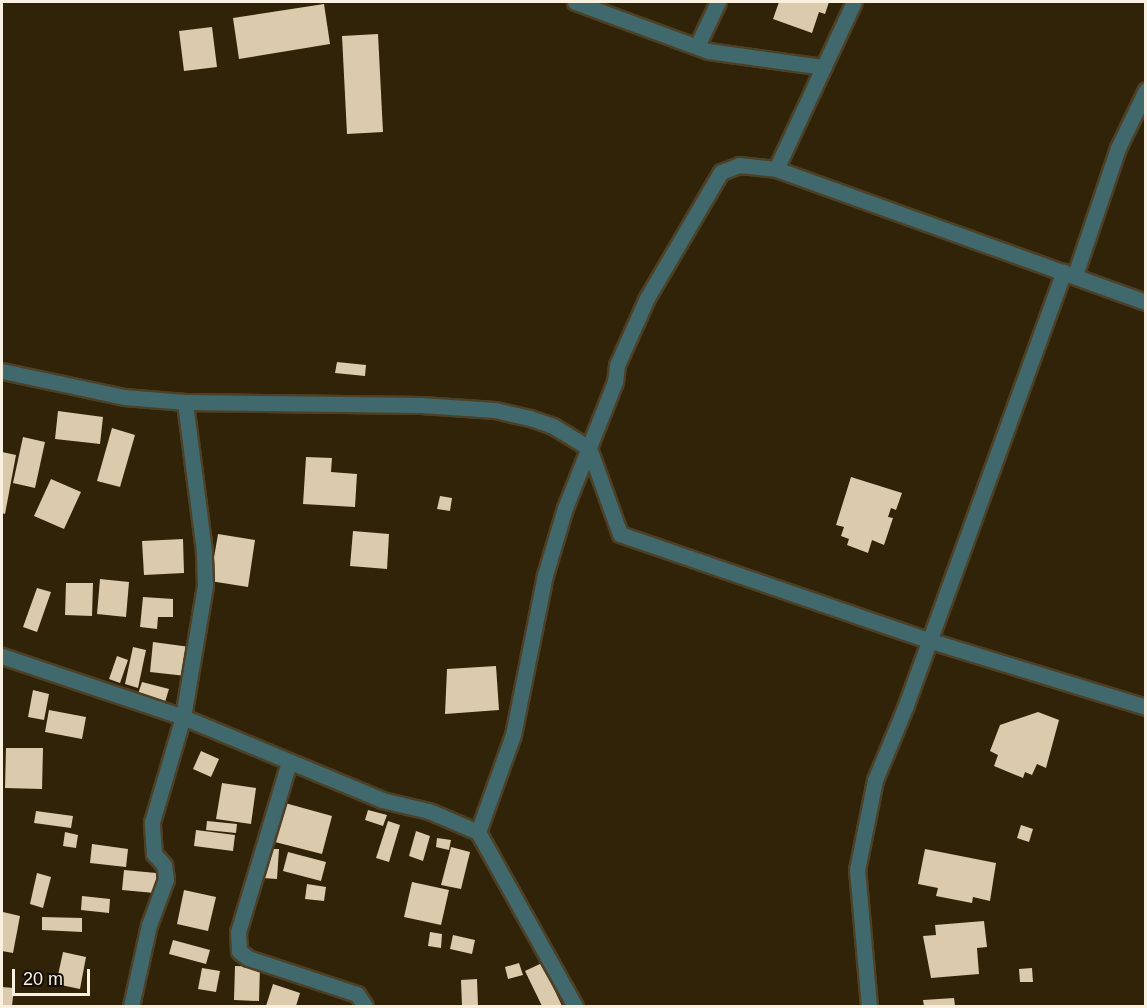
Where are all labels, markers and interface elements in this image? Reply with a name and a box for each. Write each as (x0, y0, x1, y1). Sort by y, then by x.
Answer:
scale bar (15, 957, 93, 995)
text: 20 m (23, 969, 63, 989)

